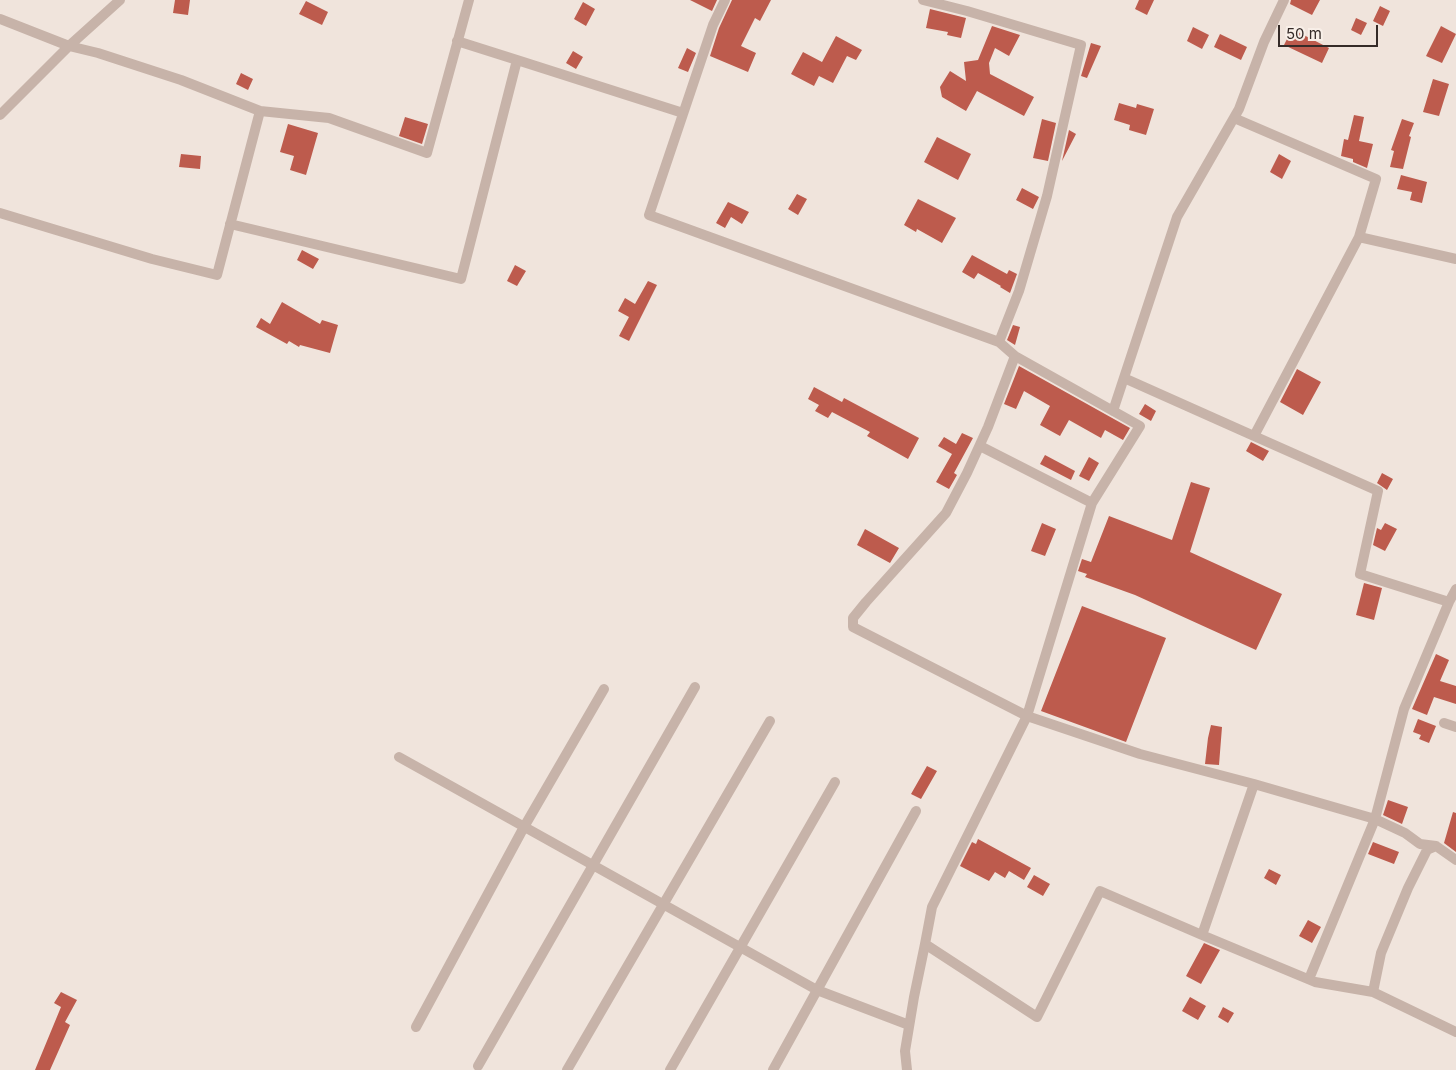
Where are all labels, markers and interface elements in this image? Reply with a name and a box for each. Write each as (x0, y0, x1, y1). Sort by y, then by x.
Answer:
scale bar (1281, 15, 1381, 47)
text: 50 m (1286, 24, 1322, 43)

